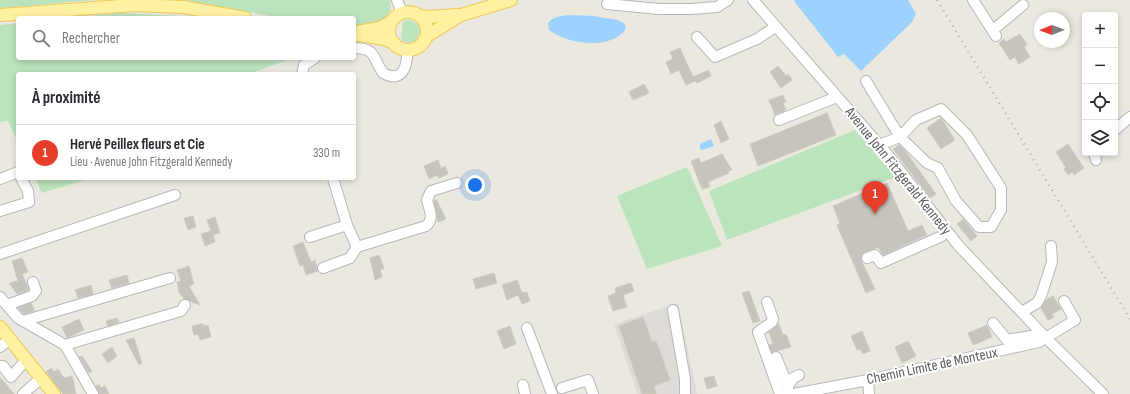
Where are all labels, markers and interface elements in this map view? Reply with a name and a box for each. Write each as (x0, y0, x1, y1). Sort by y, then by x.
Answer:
north arrow (1034, 12, 1070, 48)
map controls (1082, 12, 1118, 156)
button: + (1082, 12, 1118, 48)
search box (16, 16, 356, 60)
icon: search (30, 27, 52, 49)
text: Rechercher (62, 29, 120, 48)
button: − (1082, 48, 1118, 84)
button: locate (1082, 84, 1118, 120)
text: À proximité (32, 88, 100, 108)
street label: Avenue John Fitzgerald Kennedy (840, 102, 956, 239)
button: layers (1082, 120, 1118, 156)
text: Hervé Peillex fleurs et Cie (70, 135, 205, 154)
text: 1 (42, 145, 48, 161)
text: 330 m (313, 145, 340, 161)
text: Lieu · Avenue John Fitzgerald Kennedy (70, 154, 232, 170)
your location (465, 175, 485, 195)
pin: 1 (862, 181, 888, 214)
street label: Chemin Limite de Monteux (865, 343, 1000, 389)

